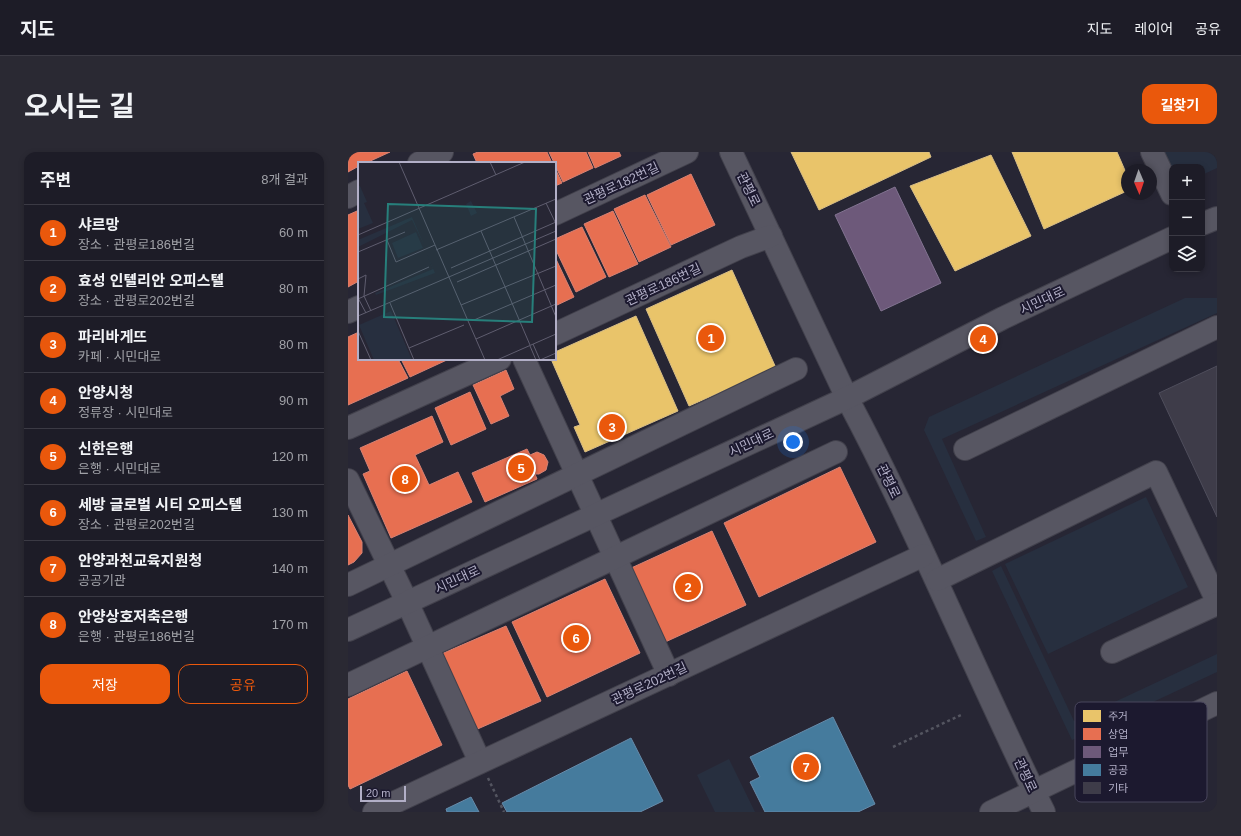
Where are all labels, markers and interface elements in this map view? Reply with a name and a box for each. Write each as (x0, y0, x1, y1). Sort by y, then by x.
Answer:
text: 지도 (20, 19, 55, 40)
text: 지도 (1087, 21, 1113, 37)
text: 레이어 (1135, 21, 1173, 37)
text: 공유 (1195, 21, 1221, 37)
button: 길찾기 (1142, 84, 1217, 124)
text: 오시는 길 (24, 91, 135, 122)
street label: 관평로182번길 (581, 159, 661, 207)
inset map (358, 162, 556, 360)
north arrow (1121, 164, 1157, 200)
map controls (1169, 164, 1205, 272)
button: + (1169, 164, 1205, 200)
street label: 관평로 (734, 170, 763, 209)
text: 주변 (40, 171, 71, 190)
text: 8개 결과 (261, 172, 308, 187)
button: − (1169, 200, 1205, 236)
text: 샤르망 (78, 216, 119, 233)
text: 1 (49, 225, 57, 240)
text: 60 m (279, 225, 308, 240)
button: layers (1169, 236, 1205, 272)
text: 장소 · 관평로186번길 (78, 237, 195, 252)
street label: 관평로186번길 (623, 260, 703, 308)
text: 효성 인텔리안 오피스텔 (78, 272, 224, 289)
text: 2 (49, 281, 57, 296)
text: 80 m (279, 281, 308, 296)
street label: 시민대로 (1017, 284, 1067, 317)
text: 장소 · 관평로202번길 (78, 293, 195, 308)
pin: 1 (698, 323, 724, 353)
pin: 4 (970, 324, 996, 354)
text: 파리바게뜨 (78, 328, 147, 345)
text: 3 (49, 337, 57, 352)
text: 80 m (279, 337, 308, 352)
text: 카페 · 시민대로 (78, 349, 161, 364)
text: 안양시청 (78, 384, 133, 401)
text: 4 (49, 393, 57, 408)
text: 90 m (279, 393, 308, 408)
text: 정류장 · 시민대로 (78, 405, 173, 420)
pin: 3 (599, 412, 625, 442)
street label: 시민대로 (726, 426, 776, 459)
your location (783, 432, 803, 452)
text: 신한은행 (78, 440, 133, 457)
text: 5 (49, 449, 57, 464)
text: 120 m (272, 449, 308, 464)
pin: 5 (508, 453, 534, 483)
text: 은행 · 시민대로 (78, 461, 161, 476)
street label: 관평로 (874, 462, 903, 501)
pin: 8 (392, 464, 418, 494)
text: 세방 글로벌 시티 오피스텔 (78, 496, 242, 513)
text: 6 (49, 505, 57, 520)
text: 130 m (272, 505, 308, 520)
text: 장소 · 관평로202번길 (78, 517, 195, 532)
text: 안양과천교육지원청 (78, 552, 202, 569)
text: 7 (49, 561, 57, 576)
text: 140 m (272, 561, 308, 576)
street label: 시민대로 (432, 563, 482, 596)
pin: 2 (675, 572, 701, 602)
text: 공공기관 (78, 573, 126, 588)
text: 안양상호저축은행 (78, 608, 188, 625)
text: 8 (49, 617, 57, 632)
text: 170 m (272, 617, 308, 632)
pin: 6 (563, 623, 589, 653)
text: 은행 · 관평로186번길 (78, 629, 195, 644)
street label: 관평로202번길 (609, 659, 689, 707)
button: 저장 (40, 664, 170, 704)
button: 공유 (178, 664, 308, 704)
legend (1075, 702, 1207, 802)
text: 주거 (1108, 710, 1128, 722)
text: 상업 (1108, 728, 1128, 740)
text: 업무 (1108, 746, 1128, 758)
pin: 7 (793, 752, 819, 782)
street label: 관평로 (1011, 756, 1040, 795)
text: 공공 (1108, 764, 1128, 776)
text: 기타 (1108, 782, 1128, 794)
scale bar (360, 784, 406, 803)
text: 20 m (366, 787, 390, 799)

